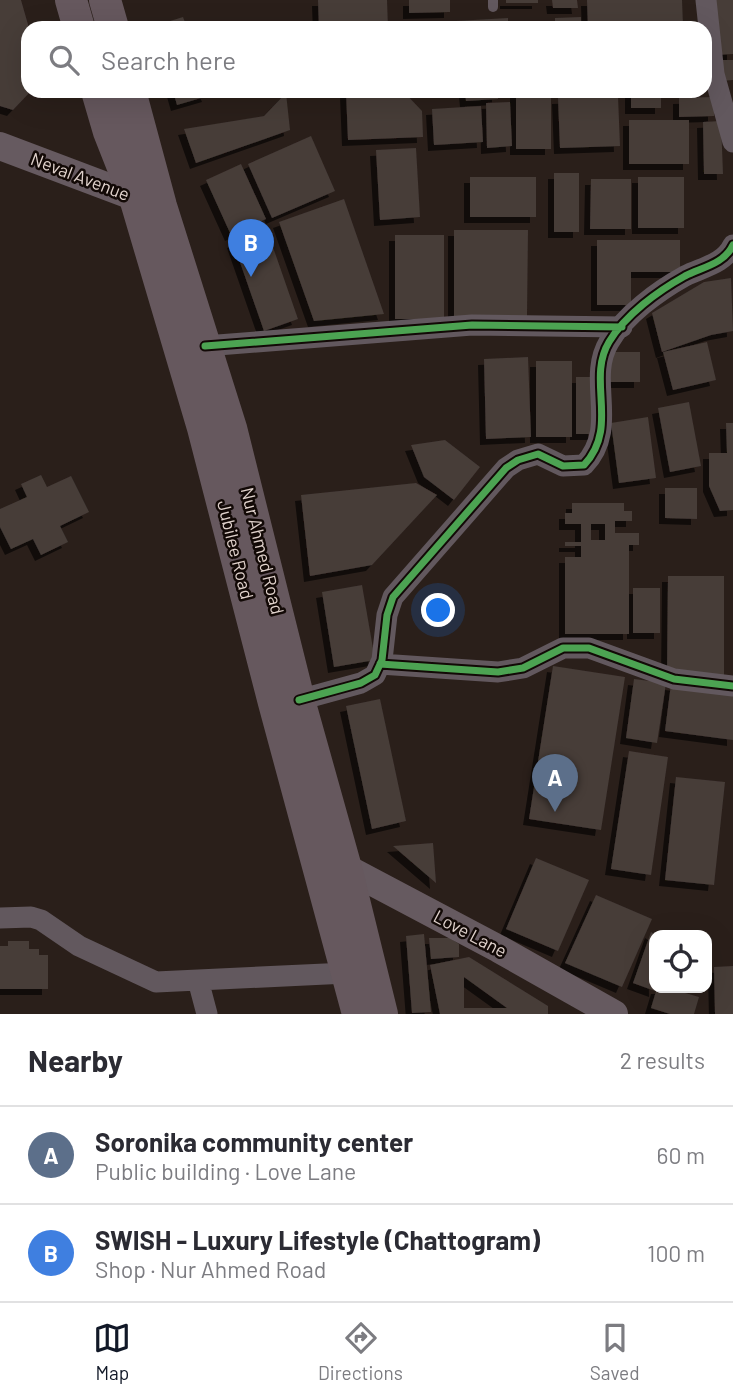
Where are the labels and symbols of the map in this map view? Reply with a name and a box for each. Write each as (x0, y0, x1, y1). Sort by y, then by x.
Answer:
street label: Neval Avenue (28, 147, 133, 205)
pin: B (228, 219, 274, 277)
street label: Nur Ahmed Road (237, 485, 289, 617)
street label: Jubilee Road (213, 498, 259, 602)
your location (421, 593, 455, 627)
pin: A (532, 754, 578, 812)
street label: Love Lane (430, 905, 511, 962)

